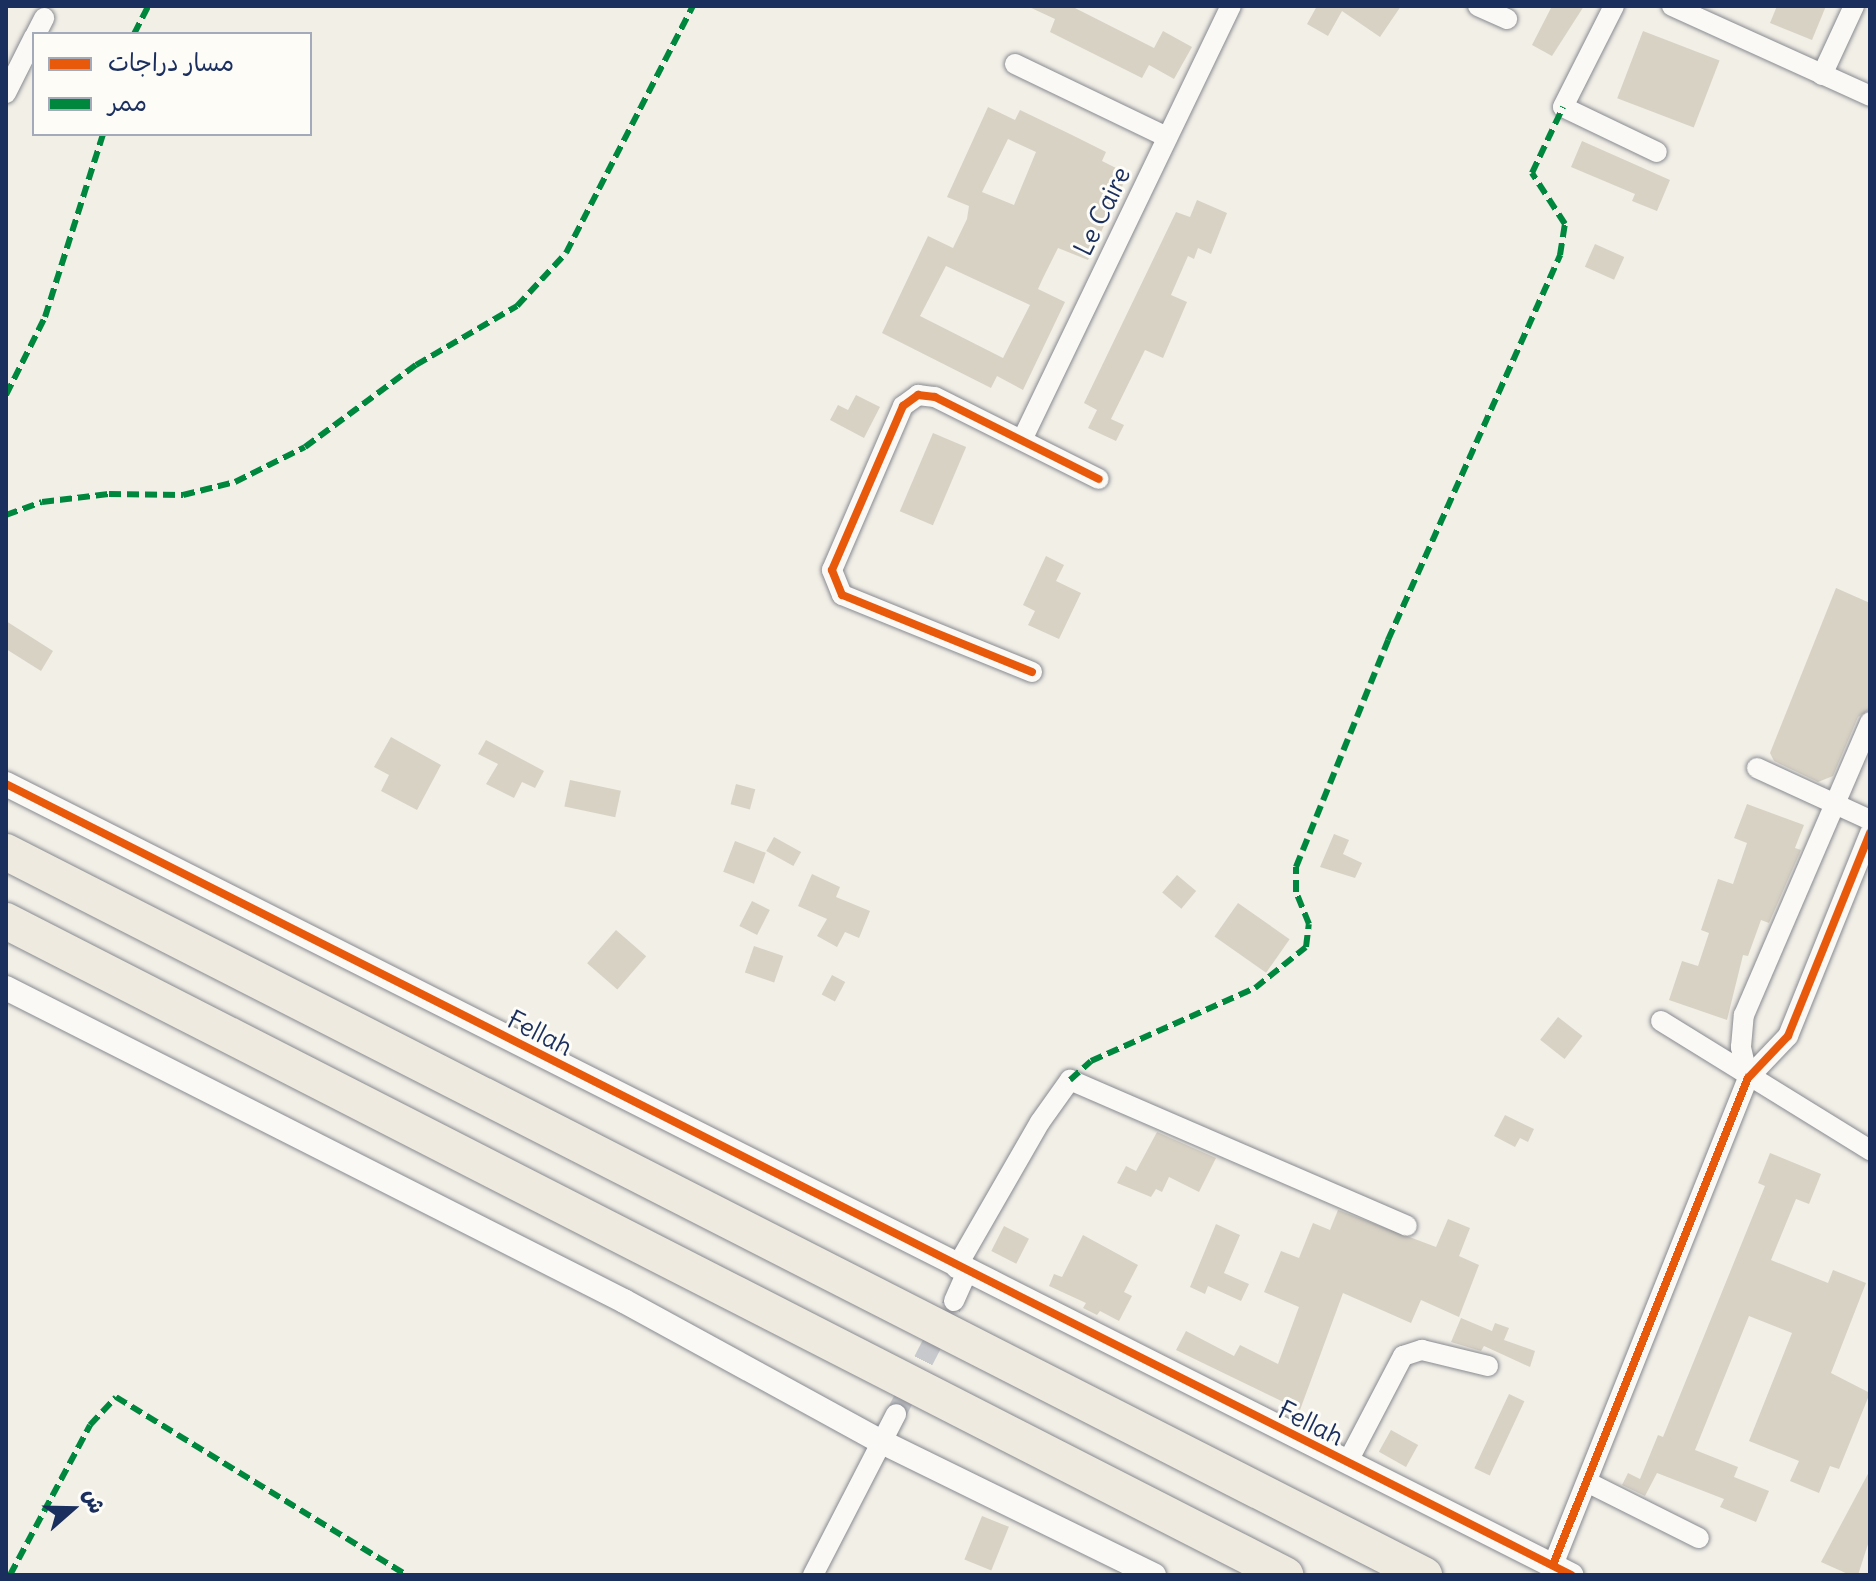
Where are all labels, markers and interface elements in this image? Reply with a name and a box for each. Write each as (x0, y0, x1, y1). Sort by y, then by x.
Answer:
legend (32, 32, 312, 136)
text: مسار دراجات (108, 47, 234, 77)
text: ممر (108, 87, 147, 117)
street label: Le Caire (1067, 161, 1137, 261)
street label: Fellah (502, 1003, 578, 1063)
street label: Fellah (1273, 1394, 1349, 1452)
north arrow (32, 1469, 112, 1549)
text: ش (77, 1485, 112, 1517)

